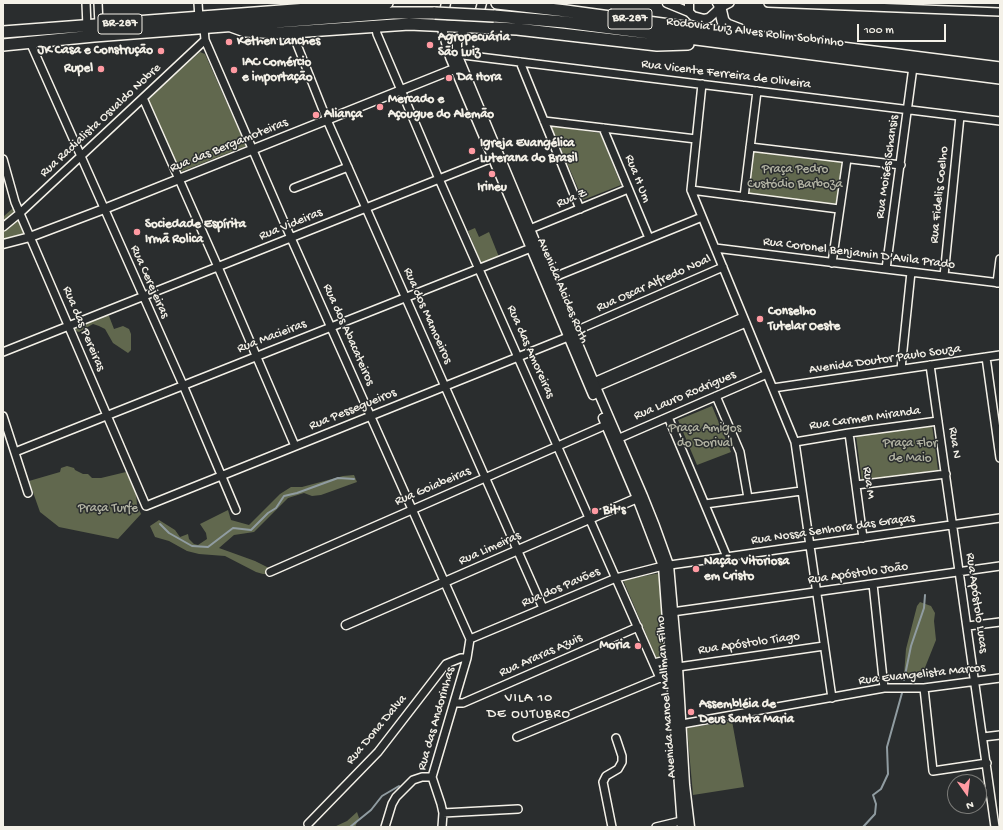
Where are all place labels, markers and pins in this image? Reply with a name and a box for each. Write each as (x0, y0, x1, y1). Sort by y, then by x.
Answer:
place label: Agropecuária São Luiz (438, 30, 510, 61)
place label: Kethen Lanches (237, 34, 320, 50)
marker: Kethen Lanches (224, 37, 234, 47)
marker: Agropecuária São Luiz (425, 40, 435, 50)
place label: JK Casa e Construção (38, 43, 153, 59)
marker: JK Casa e Construção (156, 46, 166, 56)
place label: IAC Comércio e importação (242, 55, 312, 86)
place label: Rupel (64, 61, 93, 77)
marker: Rupel (96, 64, 106, 74)
marker: IAC Comércio e importação (229, 65, 239, 75)
place label: Da Hora (457, 70, 502, 86)
marker: Da Hora (444, 73, 454, 83)
place label: Mercado e Açougue do Alemão (388, 92, 494, 123)
marker: Mercado e Açougue do Alemão (375, 102, 385, 112)
place label: Aliança (324, 107, 362, 123)
marker: Aliança (311, 110, 321, 120)
place label: Igreja Evangélica Luterana do Brasil (480, 136, 578, 167)
marker: Igreja Evangélica Luterana do Brasil (467, 146, 477, 156)
marker: Irineu (487, 169, 497, 179)
place label: Irineu (477, 180, 507, 196)
place label: Sociedade Espírita Irmã Rolica (145, 217, 246, 248)
marker: Sociedade Espírita Irmã Rolica (132, 227, 142, 237)
place label: Conselho Tutelar Oeste (768, 304, 840, 335)
marker: Conselho Tutelar Oeste (755, 314, 765, 324)
place label: Bit's (603, 503, 626, 519)
marker: Bit's (590, 506, 600, 516)
place label: Nação Vitoriosa em Cristo (704, 554, 789, 585)
marker: Nação Vitoriosa em Cristo (691, 564, 701, 574)
place label: Moria (600, 638, 630, 654)
marker: Moria (633, 641, 643, 651)
place label: Assembléia de Deus Santa Maria (699, 697, 794, 728)
marker: Assembléia de Deus Santa Maria (686, 707, 696, 717)

